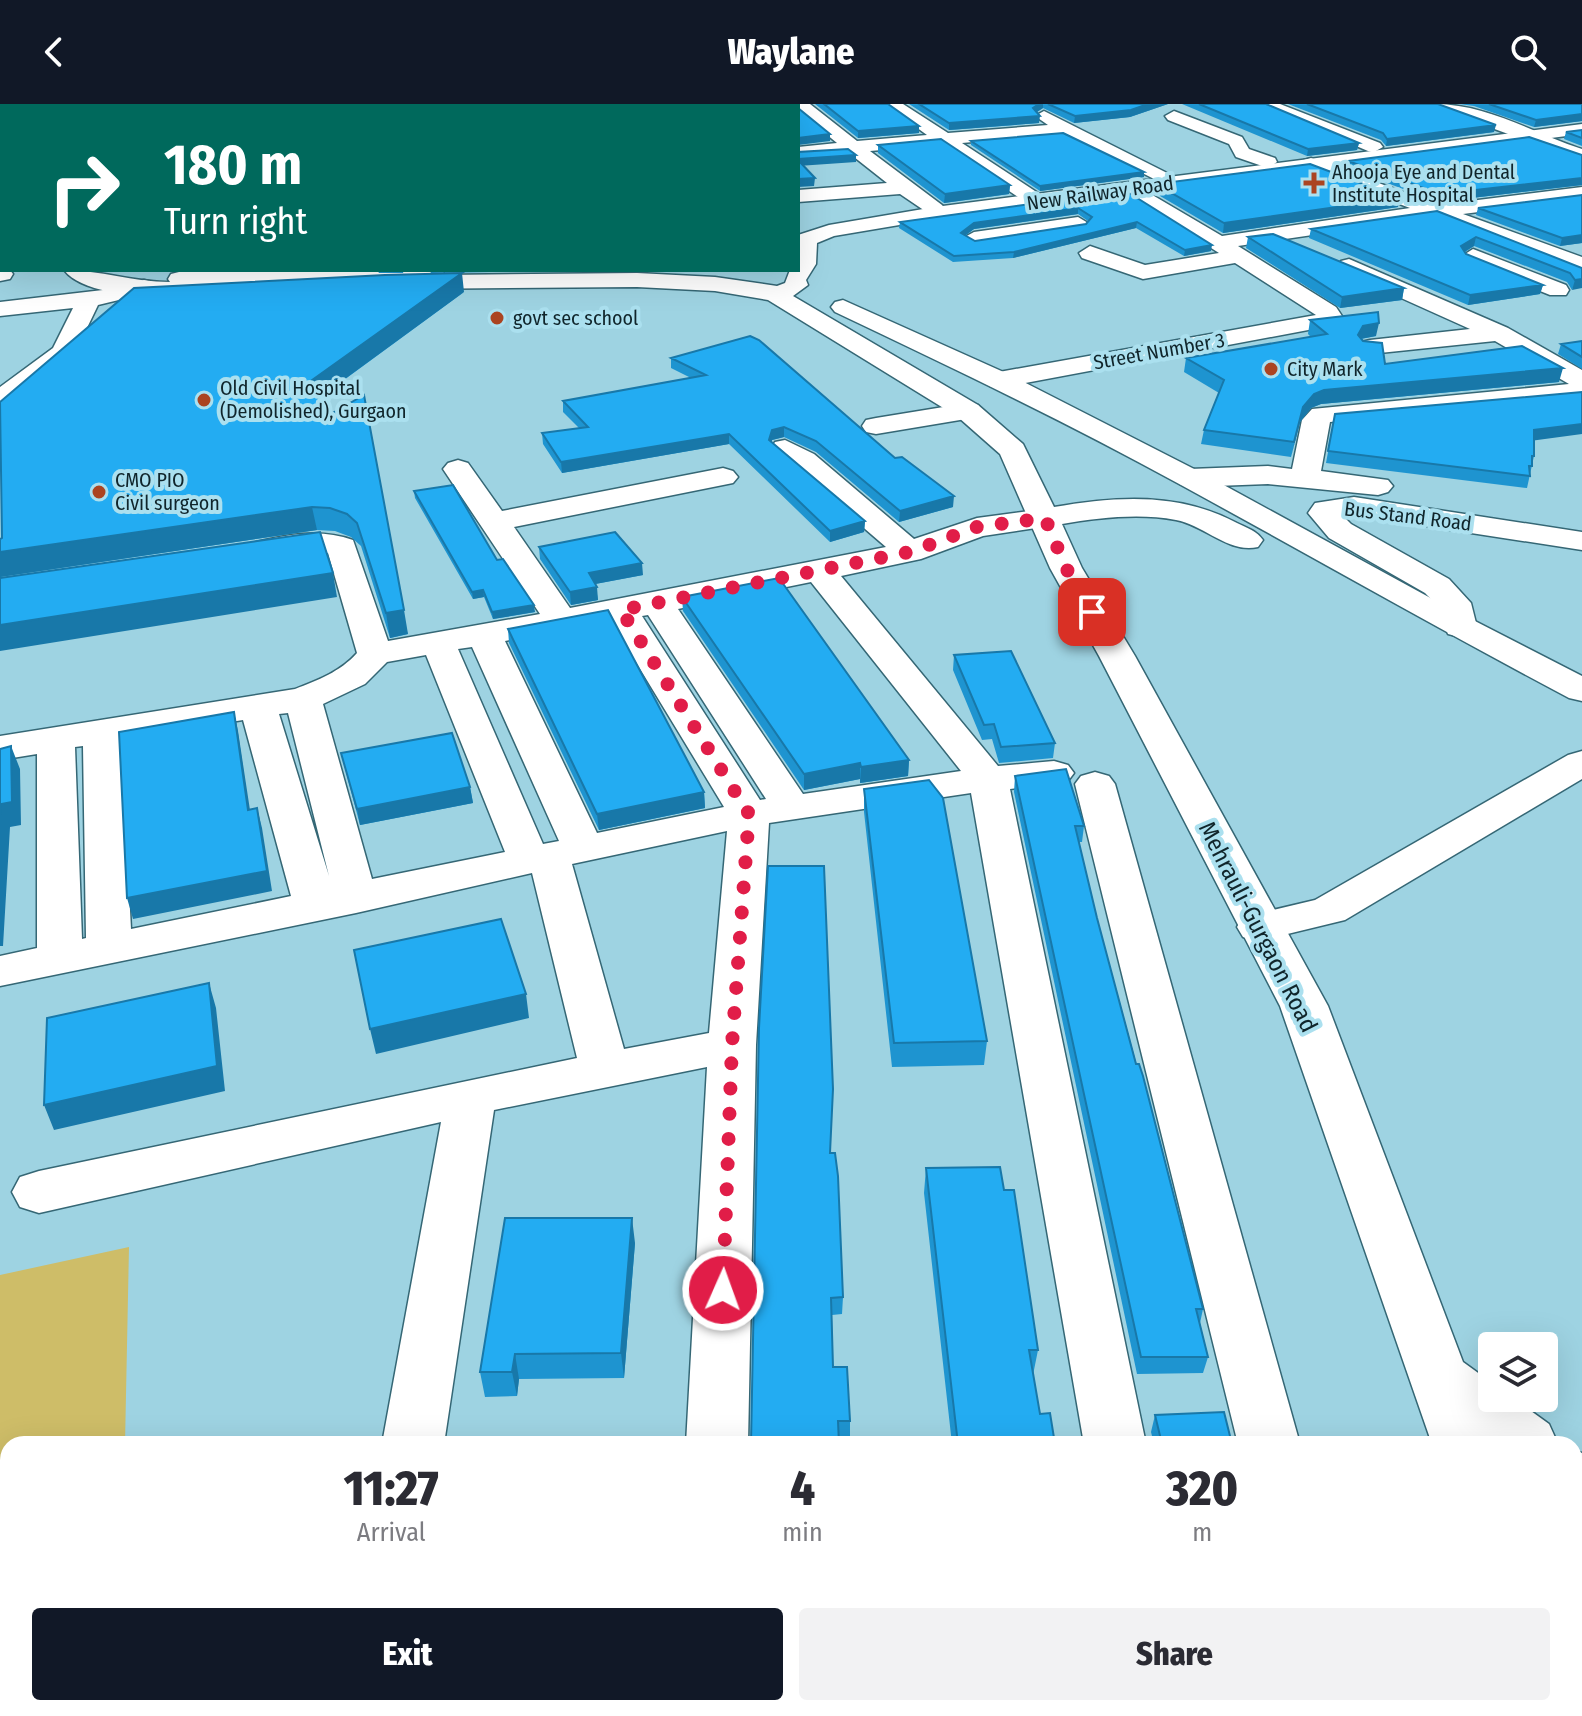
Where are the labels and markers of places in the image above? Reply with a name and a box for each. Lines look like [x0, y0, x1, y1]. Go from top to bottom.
place label: Ahooja Eye and Dental Institute Hospital [1332, 160, 1515, 207]
marker: Ahooja Eye and Dental Institute Hospital [1303, 172, 1325, 194]
place label: govt sec school [513, 306, 638, 330]
marker: govt sec school [488, 309, 506, 327]
place label: City Mark [1287, 357, 1363, 381]
marker: City Mark [1262, 360, 1280, 378]
place label: Old Civil Hospital (Demolished), Gurgaon [220, 376, 407, 423]
marker: Old Civil Hospital (Demolished), Gurgaon [195, 391, 213, 409]
place label: CMO PIO Civil surgeon [115, 468, 220, 515]
marker: CMO PIO Civil surgeon [90, 483, 108, 501]
pin [1058, 578, 1126, 646]

